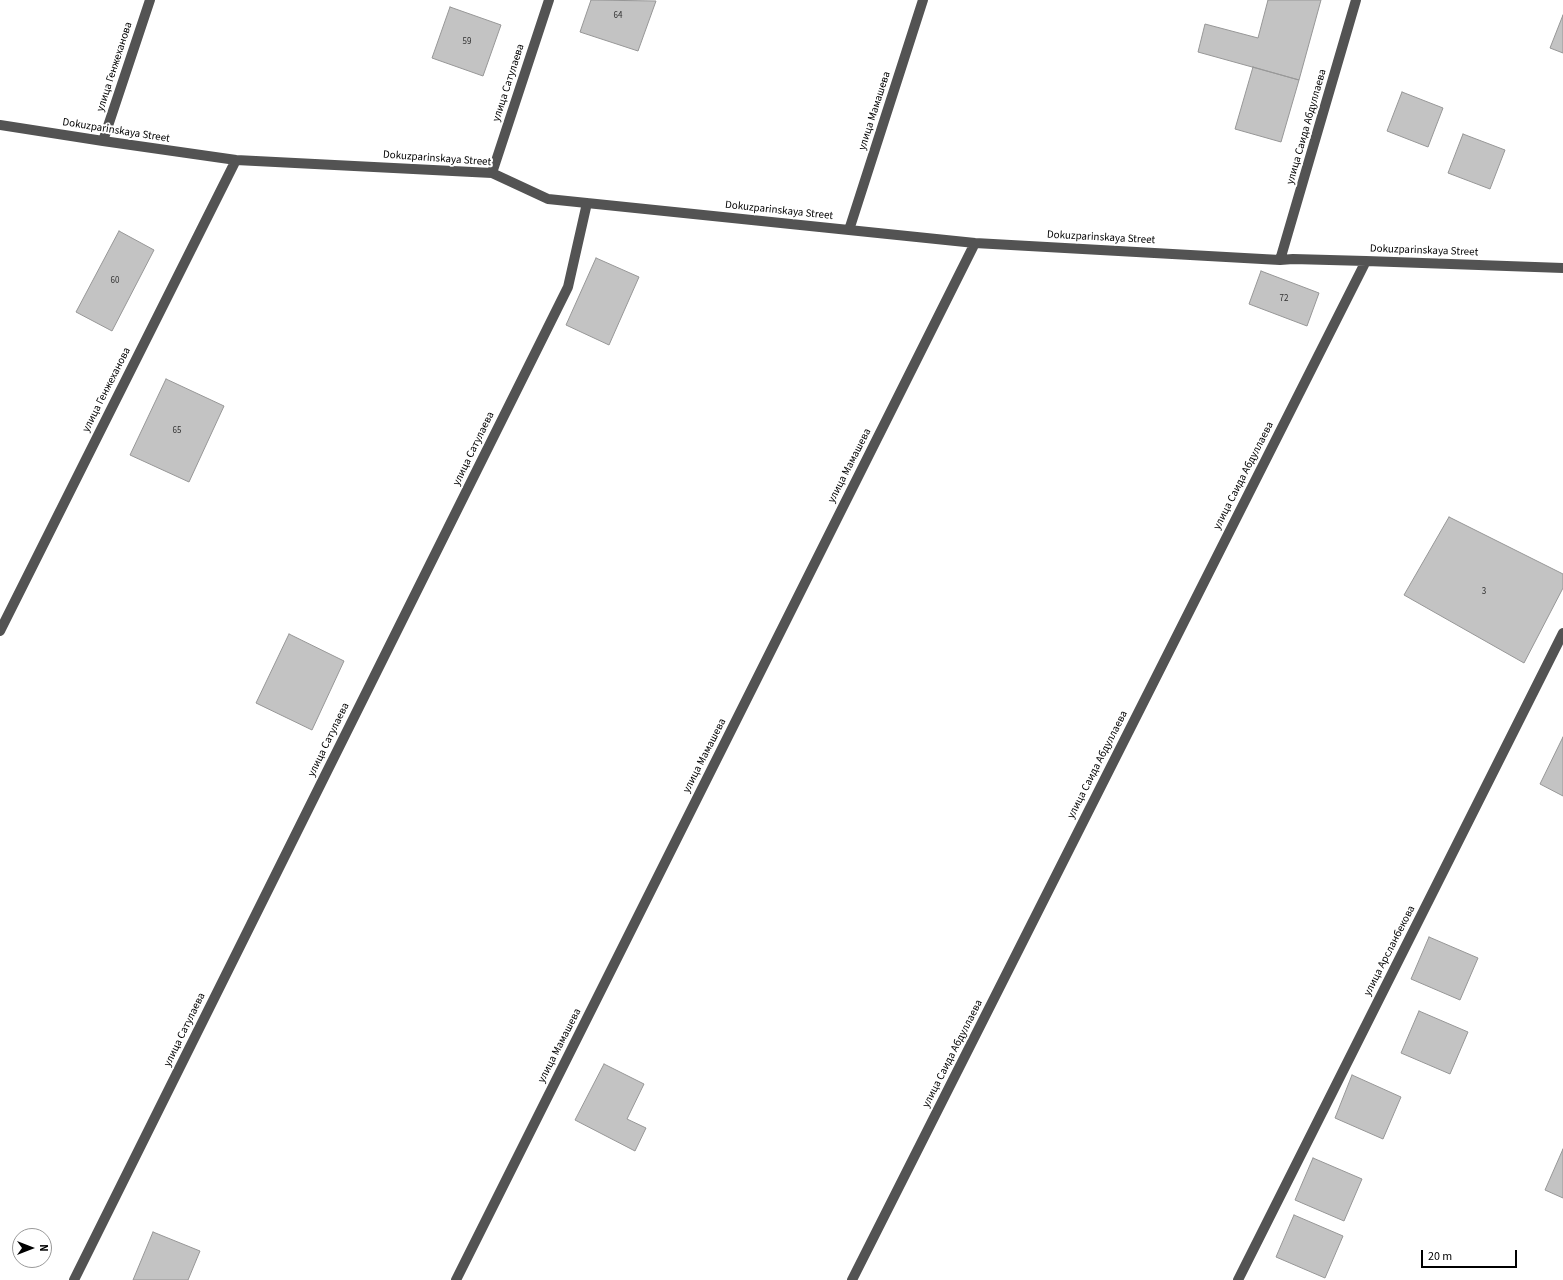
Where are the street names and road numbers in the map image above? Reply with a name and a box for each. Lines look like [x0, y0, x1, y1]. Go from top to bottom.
street label: улица Генжеханова [94, 21, 136, 113]
street label: улица Сатулаева [490, 43, 528, 123]
street label: улица Саида Абдуллаева [1284, 68, 1330, 186]
street label: улица Мамашева [856, 70, 894, 152]
street label: Dokuzparinskaya Street [61, 116, 171, 146]
street label: Dokuzparinskaya Street [382, 149, 492, 169]
street label: Dokuzparinskaya Street [724, 199, 834, 223]
street label: Dokuzparinskaya Street [1047, 229, 1155, 247]
street label: Dokuzparinskaya Street [1370, 243, 1478, 259]
street label: улица Генжеханова [80, 345, 134, 435]
street label: улица Сатулаева [450, 410, 498, 488]
street label: улица Саида Абдуллаева [1211, 420, 1277, 532]
street label: улица Мамашева [826, 427, 874, 505]
street label: улица Сатулаева [305, 701, 353, 779]
street label: улица Саида Абдуллаева [1065, 709, 1131, 821]
street label: улица Мамашева [681, 717, 729, 795]
street label: улица Арсланбекова [1362, 904, 1418, 998]
street label: улица Сатулаева [161, 991, 209, 1069]
street label: улица Саида Абдуллаева [920, 998, 986, 1110]
street label: улица Мамашева [536, 1007, 584, 1085]

